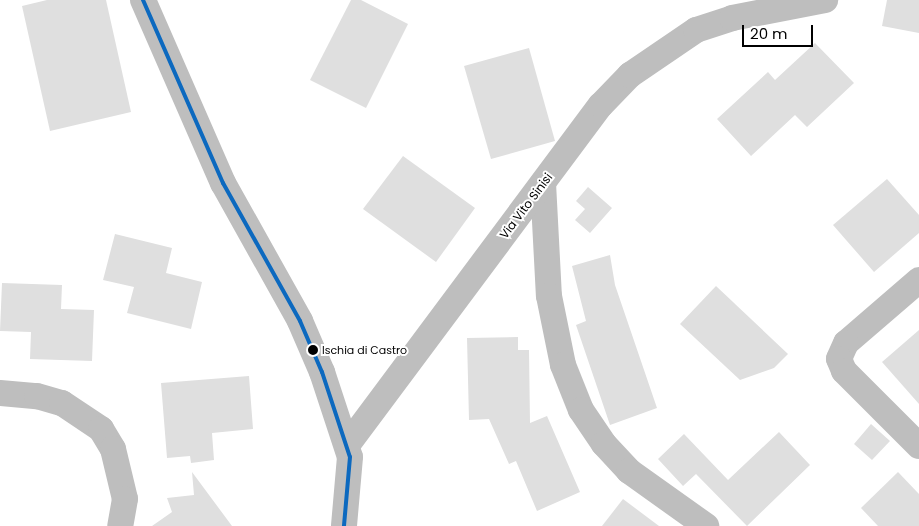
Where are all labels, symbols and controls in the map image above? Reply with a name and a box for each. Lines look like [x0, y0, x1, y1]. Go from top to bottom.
scale bar [744, 15, 815, 47]
text: 20 m [750, 23, 788, 44]
street label: Via Vito Sinisi [497, 170, 555, 242]
place label: Ischia di Castro [322, 343, 407, 357]
marker: Ischia di Castro [308, 345, 318, 355]

